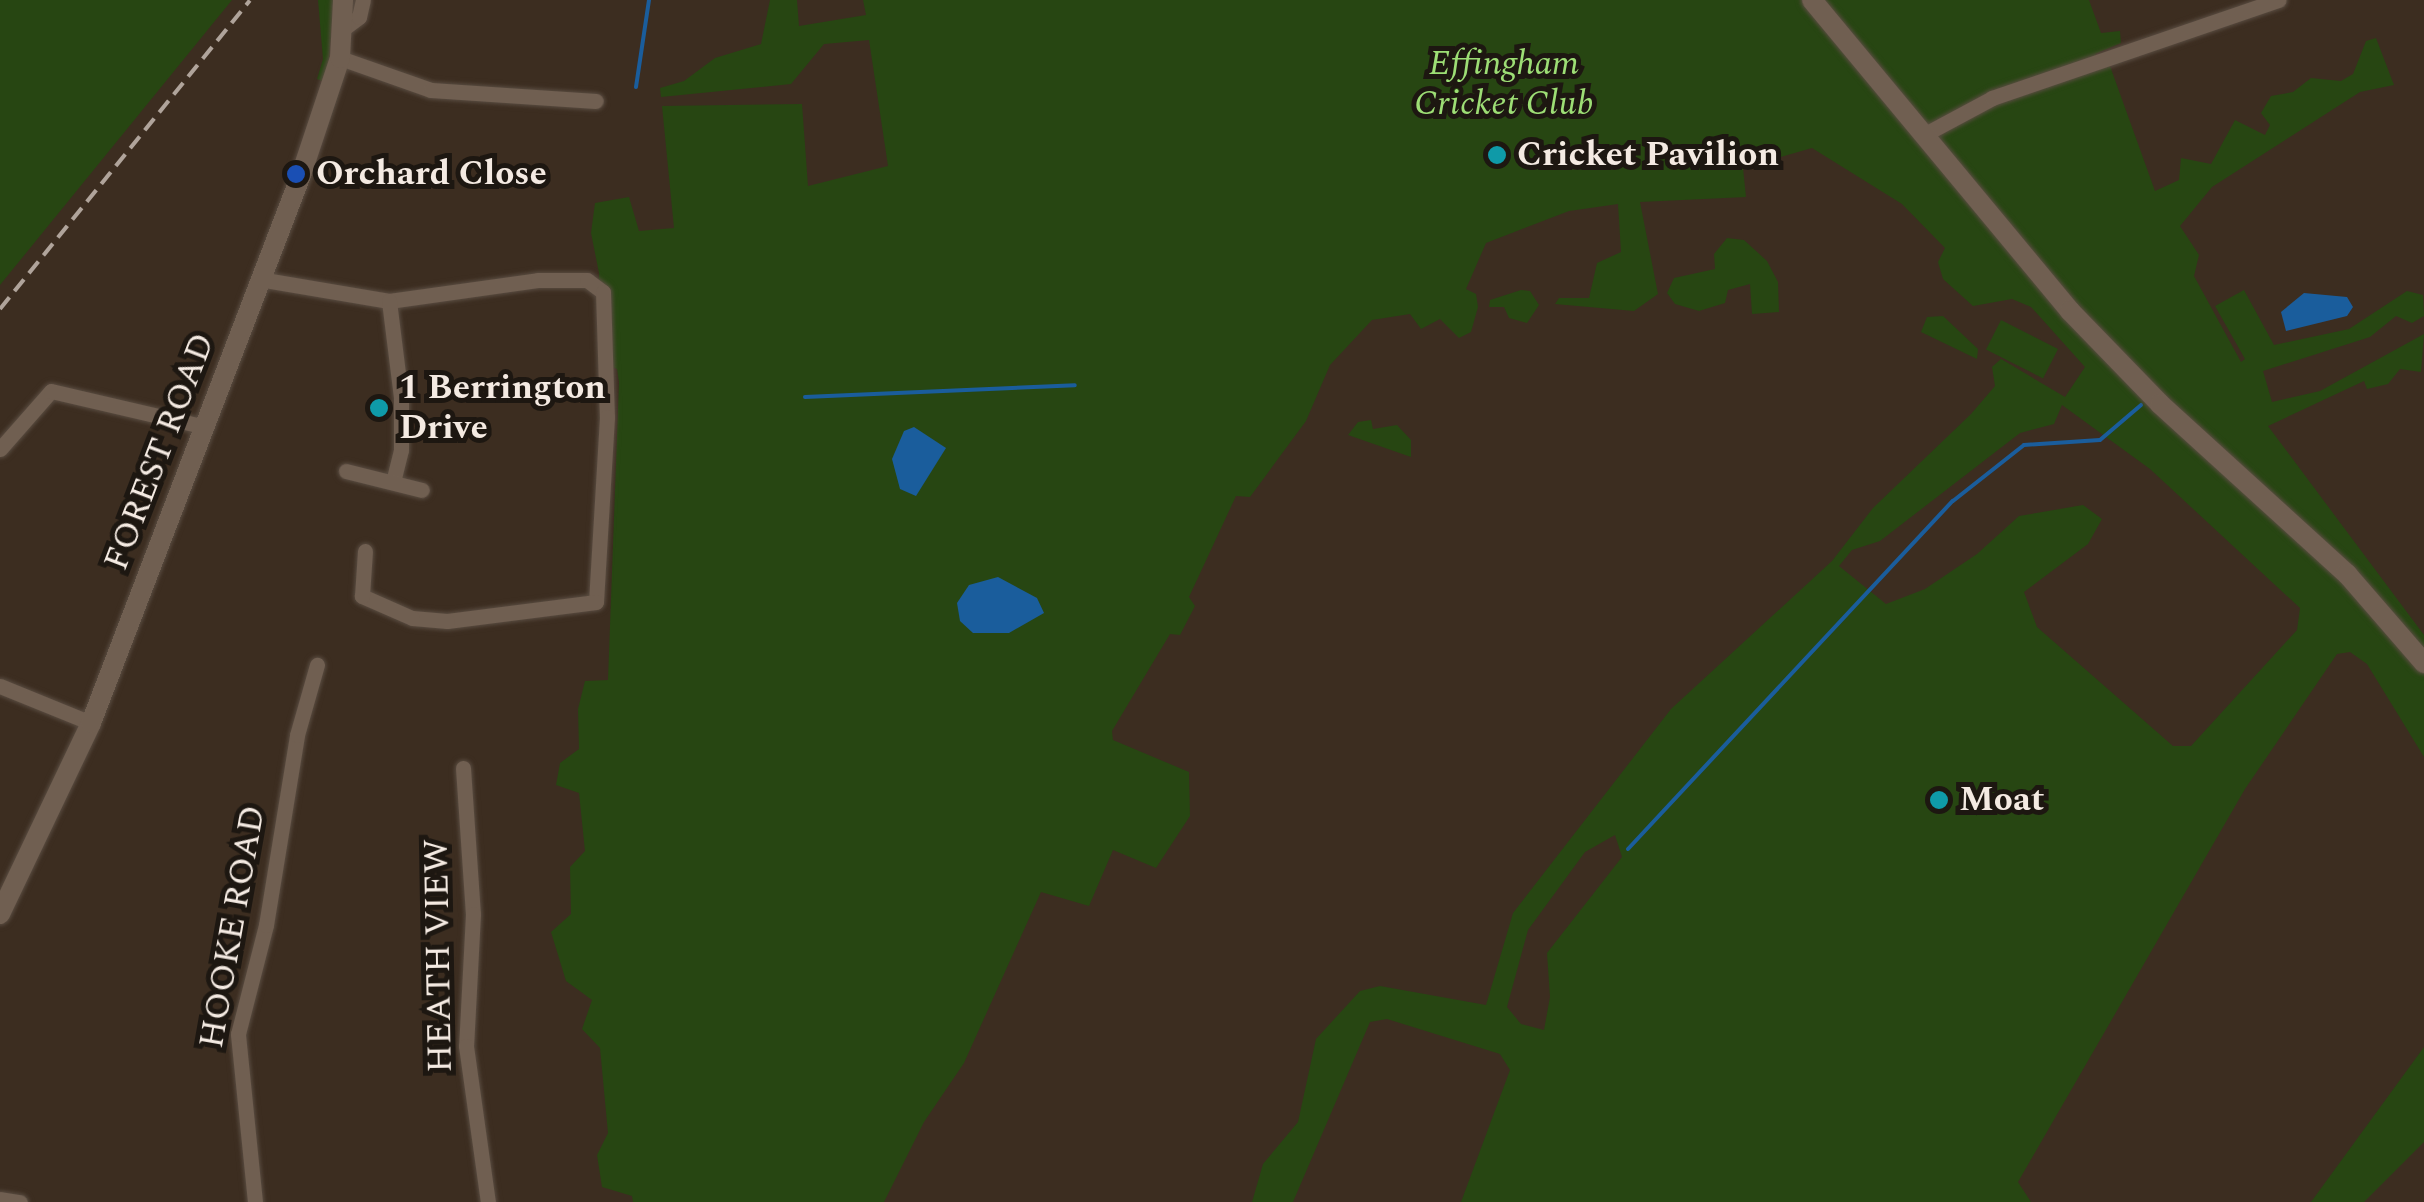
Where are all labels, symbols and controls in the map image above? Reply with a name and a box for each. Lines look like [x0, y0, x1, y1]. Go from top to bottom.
park label: Effingham Cricket Club [1414, 43, 1594, 125]
place label: Cricket Pavilion [1517, 134, 1779, 176]
marker: Cricket Pavilion [1486, 144, 1508, 166]
place label: Orchard Close [316, 153, 547, 195]
marker: Orchard Close [285, 163, 307, 185]
street label: FOREST ROAD [96, 328, 224, 576]
place label: 1 Berrington Drive [399, 367, 606, 449]
marker: 1 Berrington Drive [368, 397, 390, 419]
place label: Moat [1959, 779, 2045, 821]
marker: Moat [1928, 789, 1950, 811]
street label: HOOKE ROAD [191, 802, 275, 1052]
street label: HEATH VIEW [416, 839, 462, 1073]

